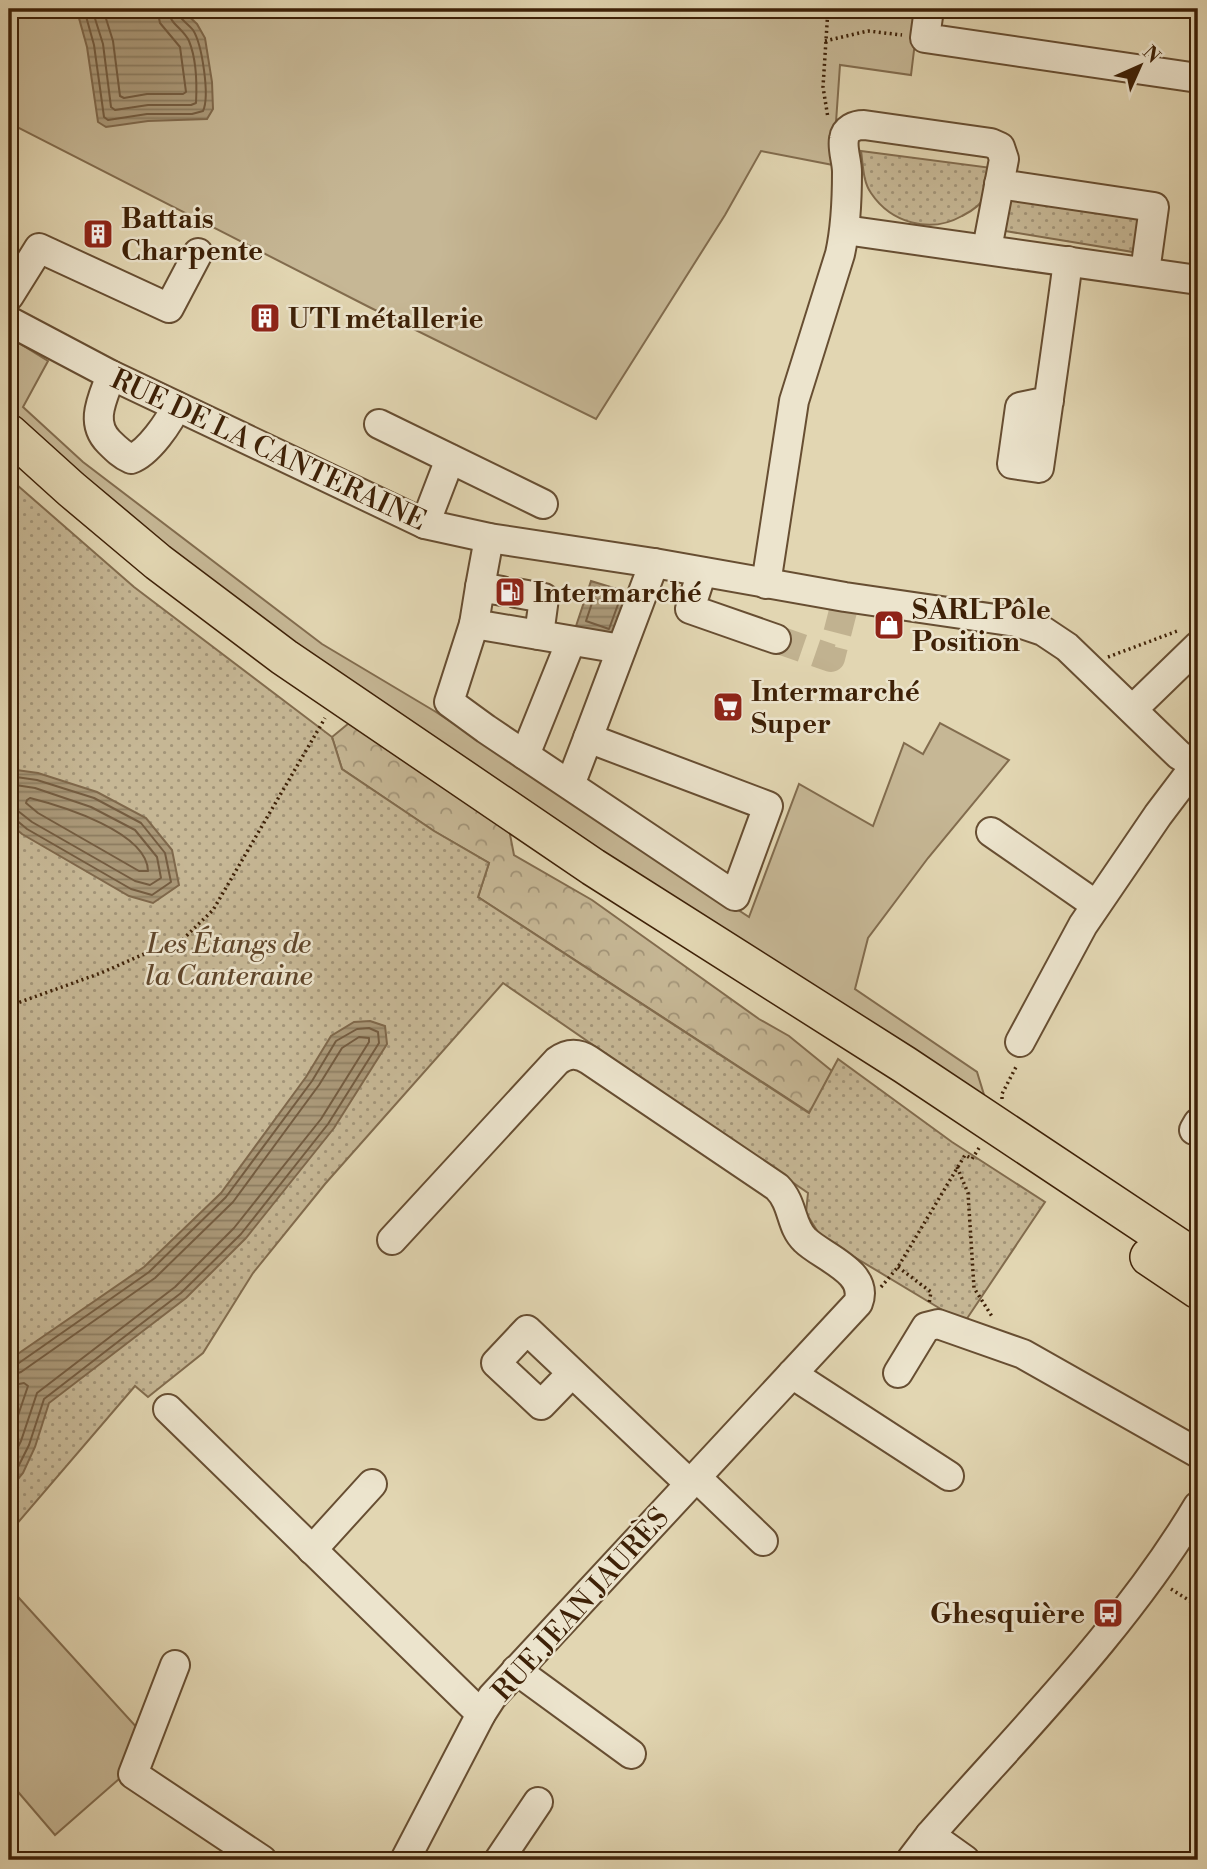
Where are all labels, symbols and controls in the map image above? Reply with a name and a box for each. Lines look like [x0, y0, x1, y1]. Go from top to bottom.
north arrow [1106, 32, 1176, 102]
text: N [1138, 41, 1165, 68]
place label: Battais Charpente [121, 202, 263, 269]
building icon: Battais Charpente [81, 217, 115, 251]
building icon: UTI métallerie [248, 301, 282, 335]
place label: UTI métallerie [288, 302, 484, 337]
street label: RUE DE LA CANTERAINE [105, 362, 432, 539]
fuel station icon: Intermarché [493, 575, 527, 609]
place label: Intermarché [533, 576, 702, 611]
place label: SARL Pôle Position [912, 593, 1051, 660]
shop icon: SARL Pôle Position [872, 608, 906, 642]
place label: Intermarché Super [751, 675, 920, 742]
supermarket icon: Intermarché Super [711, 690, 745, 724]
park label: Les Étangs de la Canteraine [145, 925, 313, 994]
street label: RUE JEAN JAURÈS [484, 1500, 677, 1709]
bus stop icon: Ghesquière [1091, 1596, 1125, 1630]
place label: Ghesquière [930, 1597, 1085, 1632]

